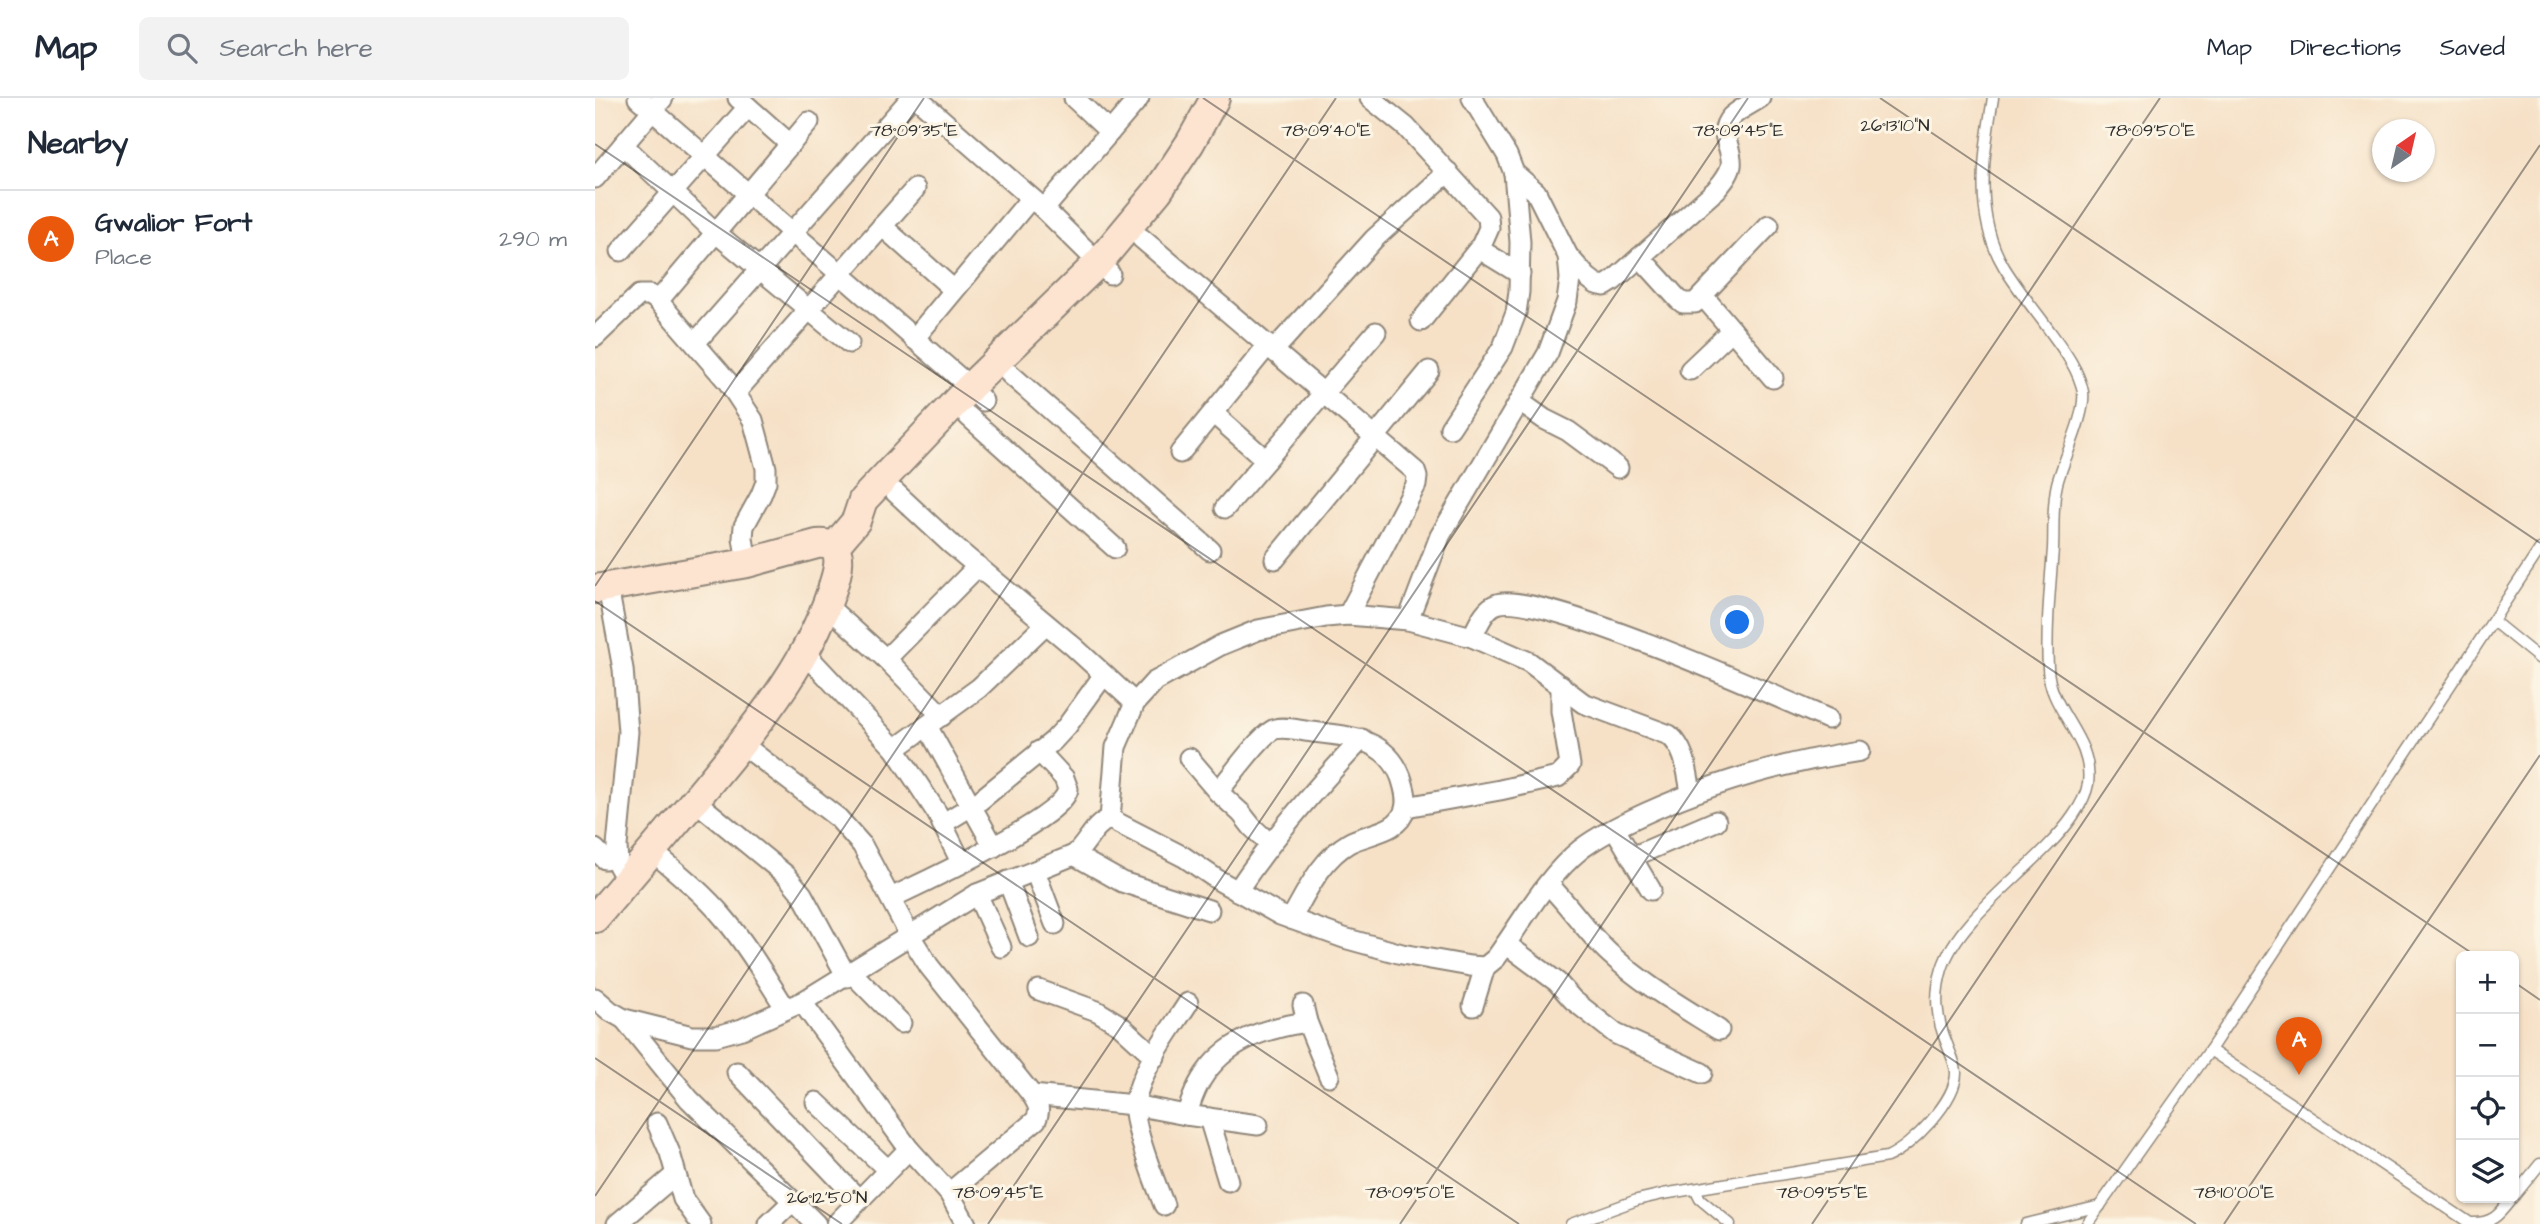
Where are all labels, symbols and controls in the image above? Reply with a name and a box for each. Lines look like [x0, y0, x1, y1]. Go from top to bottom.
search box [139, 17, 629, 80]
text: Map [35, 25, 97, 71]
icon: search [163, 29, 201, 67]
text: Search here [219, 30, 373, 66]
text: Map [2207, 31, 2252, 65]
text: Directions [2290, 31, 2402, 65]
text: Saved [2440, 31, 2505, 65]
text: 26°13'10"N [1860, 113, 1930, 138]
text: 78°09'35"E [870, 118, 958, 143]
text: 78°09'40"E [1281, 118, 1371, 143]
text: 78°09'45"E [1692, 118, 1784, 143]
text: 78°09'50"E [2105, 118, 2195, 143]
north arrow [2372, 119, 2435, 182]
text: Nearby [28, 123, 128, 165]
text: Gwalior Fort [95, 205, 252, 241]
text: A [44, 223, 58, 255]
text: 290 m [499, 223, 567, 255]
text: Place [95, 241, 152, 273]
your location [1720, 605, 1754, 639]
map controls [2456, 951, 2519, 1203]
button: + [2456, 951, 2519, 1014]
button: − [2456, 1014, 2519, 1077]
pin: A [2276, 1017, 2322, 1075]
button: locate [2456, 1077, 2519, 1140]
button: layers [2456, 1140, 2519, 1203]
text: 78°09'45"E [952, 1180, 1044, 1205]
text: 78°09'50"E [1365, 1180, 1455, 1205]
text: 78°09'55"E [1776, 1180, 1868, 1205]
text: 78°10'00"E [2194, 1180, 2275, 1205]
text: 26°12'50"N [787, 1185, 867, 1210]

